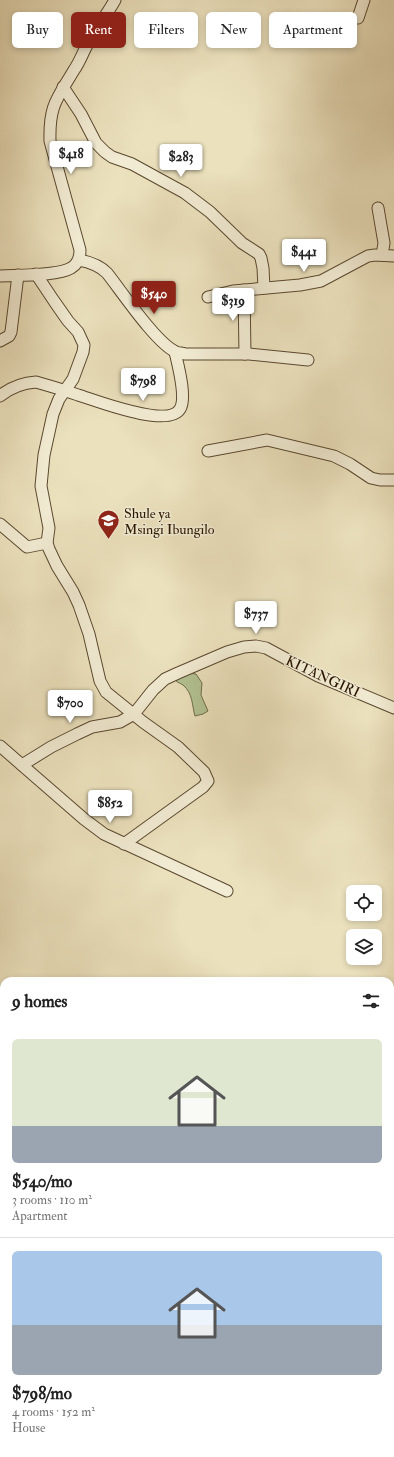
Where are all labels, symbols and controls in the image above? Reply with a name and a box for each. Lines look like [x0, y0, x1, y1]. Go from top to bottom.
chip: Buy [12, 12, 63, 48]
chip: Rent [71, 12, 126, 48]
chip: Filters [134, 12, 198, 48]
chip: New [206, 12, 261, 48]
chip: Apartment [269, 12, 357, 48]
pin: $418 [47, 141, 95, 175]
pin: $283 [157, 144, 205, 178]
text: $418 [58, 146, 84, 162]
text: $283 [168, 149, 194, 165]
pin: $441 [280, 239, 328, 273]
text: $441 [291, 244, 317, 260]
pin: $540 [130, 281, 178, 315]
text: $540 [141, 286, 167, 302]
pin: $319 [209, 288, 257, 322]
text: $319 [221, 293, 245, 309]
pin: $798 [119, 368, 167, 402]
text: $798 [130, 373, 156, 389]
place label: Shule ya Msingi Ibungilo [124, 505, 215, 538]
school or university icon: Shule ya Msingi Ibungilo [96, 508, 122, 541]
pin: $737 [232, 601, 280, 635]
text: $737 [244, 606, 268, 622]
street label: KITANGIRI [283, 652, 363, 701]
pin: $700 [46, 690, 94, 724]
text: $700 [57, 695, 83, 711]
pin: $852 [86, 790, 134, 824]
text: $852 [97, 795, 123, 811]
map controls [346, 885, 382, 965]
button: locate [346, 885, 382, 921]
button: layers [346, 929, 382, 965]
icon: filters [360, 990, 382, 1012]
text: 9 homes [12, 991, 67, 1012]
icon: home [161, 1065, 233, 1137]
text: $540/mo [12, 1171, 72, 1192]
text: 3 rooms · 110 m² [12, 1192, 92, 1208]
text: Apartment [12, 1208, 68, 1224]
icon: home [161, 1277, 233, 1349]
text: $798/mo [12, 1383, 72, 1404]
text: 4 rooms · 152 m² [12, 1404, 95, 1420]
text: House [12, 1420, 45, 1436]

